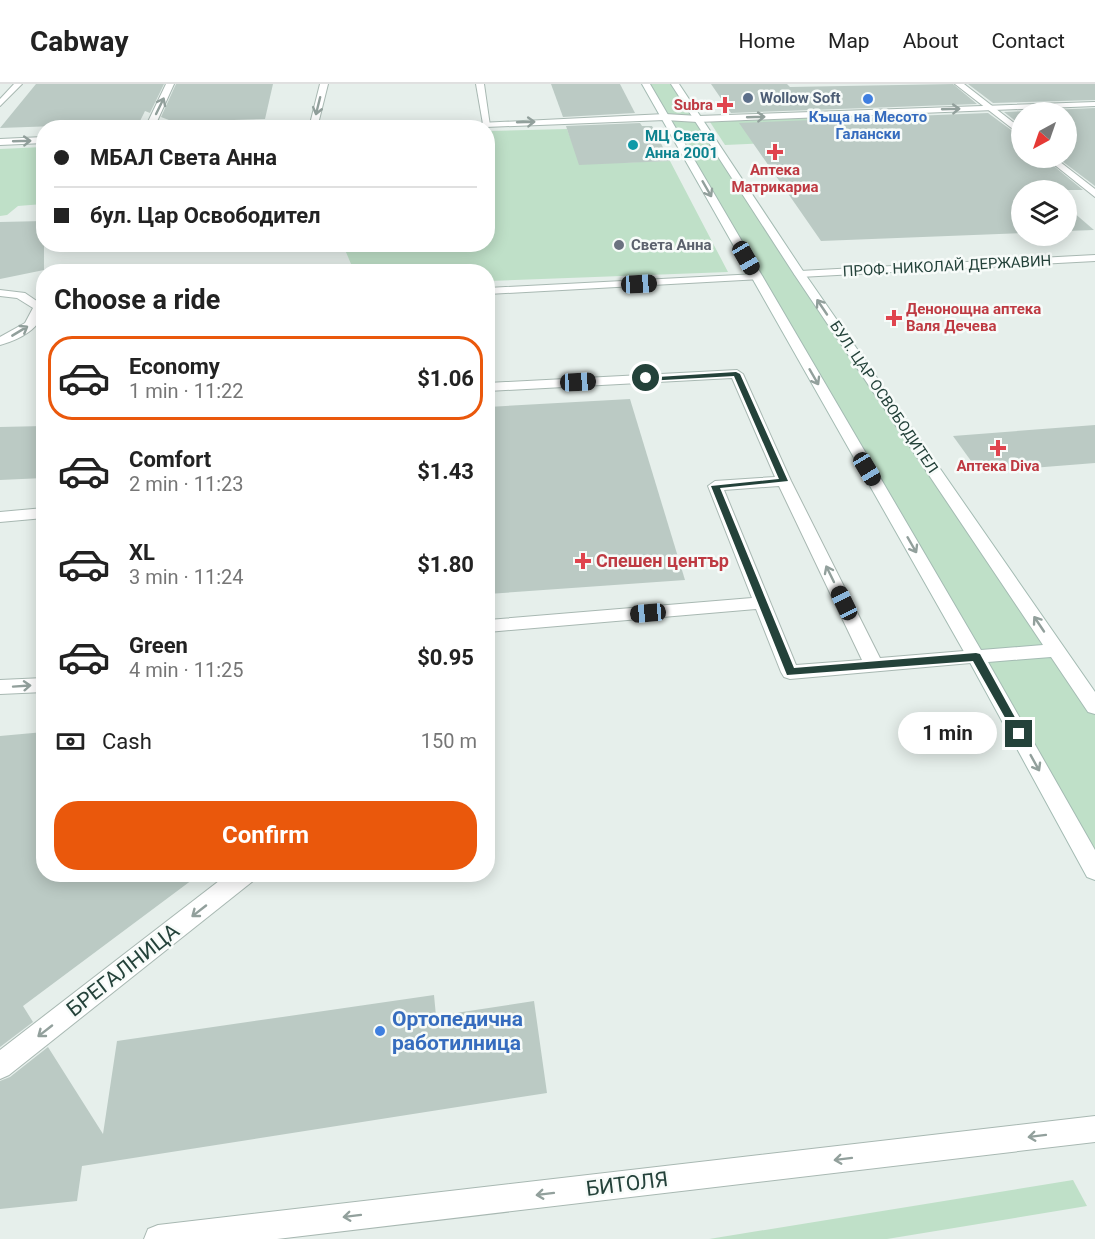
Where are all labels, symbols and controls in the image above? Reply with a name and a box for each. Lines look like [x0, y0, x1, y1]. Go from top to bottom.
text: Cabway [30, 25, 129, 58]
text: Home [739, 29, 795, 53]
text: Map [828, 29, 870, 53]
text: About [903, 29, 959, 53]
text: Contact [992, 29, 1065, 53]
place label: Wollow Soft [760, 89, 841, 107]
marker: Wollow Soft [741, 91, 755, 105]
marker: Къща на Месото Галански [861, 92, 875, 106]
one-way arrow [312, 96, 324, 115]
place label: Subra [674, 96, 713, 114]
one-way arrow [154, 97, 166, 115]
marker: Subra [718, 98, 732, 112]
north arrow [1011, 102, 1077, 168]
map controls [1011, 102, 1077, 246]
one-way arrow [941, 104, 961, 115]
place label: Къща на Месото Галански [809, 108, 927, 143]
one-way arrow [746, 111, 766, 123]
one-way arrow [515, 117, 535, 128]
place label: МЦ Света Анна 2001 [645, 127, 718, 162]
one-way arrow [11, 136, 31, 147]
marker: МЦ Света Анна 2001 [626, 138, 640, 152]
text: МБАЛ Света Анна [90, 145, 277, 170]
marker: Аптека Матрикариа [768, 145, 782, 159]
place label: Аптека Матрикариа [731, 161, 819, 196]
one-way arrow [701, 180, 713, 197]
button: layers [1011, 180, 1077, 246]
text: бул. Цар Освободител [90, 203, 321, 228]
place label: Света Анна [631, 236, 711, 254]
marker: Света Анна [612, 238, 626, 252]
car [729, 238, 763, 278]
street label: ПРОФ. НИКОЛАЙ ДЕРЖАВИН [842, 252, 1052, 280]
car [621, 274, 657, 294]
text: Choose a ride [54, 284, 220, 316]
one-way arrow [816, 299, 828, 316]
place label: Денонощна аптека Валя Дечева [906, 300, 1041, 335]
marker: Денонощна аптека Валя Дечева [887, 311, 901, 325]
street label: БУЛ. ЦАР ОСВОБОДИТЕЛ [826, 317, 942, 477]
one-way arrow [11, 325, 28, 337]
icon: car [57, 351, 111, 405]
text: Economy [129, 354, 220, 379]
route start [632, 364, 659, 391]
text: $1.06 [417, 366, 474, 391]
one-way arrow [808, 368, 820, 385]
car [560, 372, 596, 392]
text: 1 min · 11:22 [129, 379, 244, 403]
marker: Аптека Diva [991, 441, 1005, 455]
icon: car [57, 444, 111, 498]
text: Comfort [129, 447, 211, 472]
car [850, 449, 884, 489]
place label: Аптека Diva [956, 457, 1040, 475]
text: $1.43 [417, 459, 474, 484]
text: 2 min · 11:23 [129, 472, 244, 496]
one-way arrow [906, 536, 918, 553]
icon: car [57, 537, 111, 591]
text: XL [129, 540, 155, 565]
place label: Спешен център [596, 550, 729, 571]
text: $1.80 [417, 552, 474, 577]
marker: Спешен център [574, 552, 592, 570]
text: 3 min · 11:24 [129, 565, 244, 589]
one-way arrow [824, 566, 836, 584]
car [828, 583, 860, 623]
car [629, 602, 667, 624]
one-way arrow [1033, 616, 1045, 632]
icon: car [57, 630, 111, 684]
text: Green [129, 633, 188, 658]
text: $0.95 [417, 645, 474, 670]
text: 4 min · 11:25 [129, 658, 244, 682]
one-way arrow [11, 680, 31, 691]
callout: 1 min [899, 713, 998, 755]
route end [1005, 720, 1032, 747]
text: 1 min [922, 721, 973, 745]
icon: cash [54, 725, 87, 758]
text: Cash [102, 729, 152, 754]
text: 150 m [421, 729, 477, 753]
one-way arrow [1029, 754, 1041, 771]
button: Confirm [54, 801, 477, 870]
one-way arrow [191, 904, 207, 917]
street label: БРЕГАЛНИЦА [62, 918, 184, 1021]
place label: Ортопедична работилница [392, 1007, 523, 1055]
one-way arrow [38, 1024, 54, 1037]
marker: Ортопедична работилница [373, 1024, 387, 1038]
one-way arrow [1027, 1131, 1047, 1142]
one-way arrow [834, 1153, 854, 1164]
street label: БИТОЛЯ [585, 1167, 669, 1201]
one-way arrow [536, 1188, 556, 1199]
one-way arrow [342, 1211, 362, 1222]

